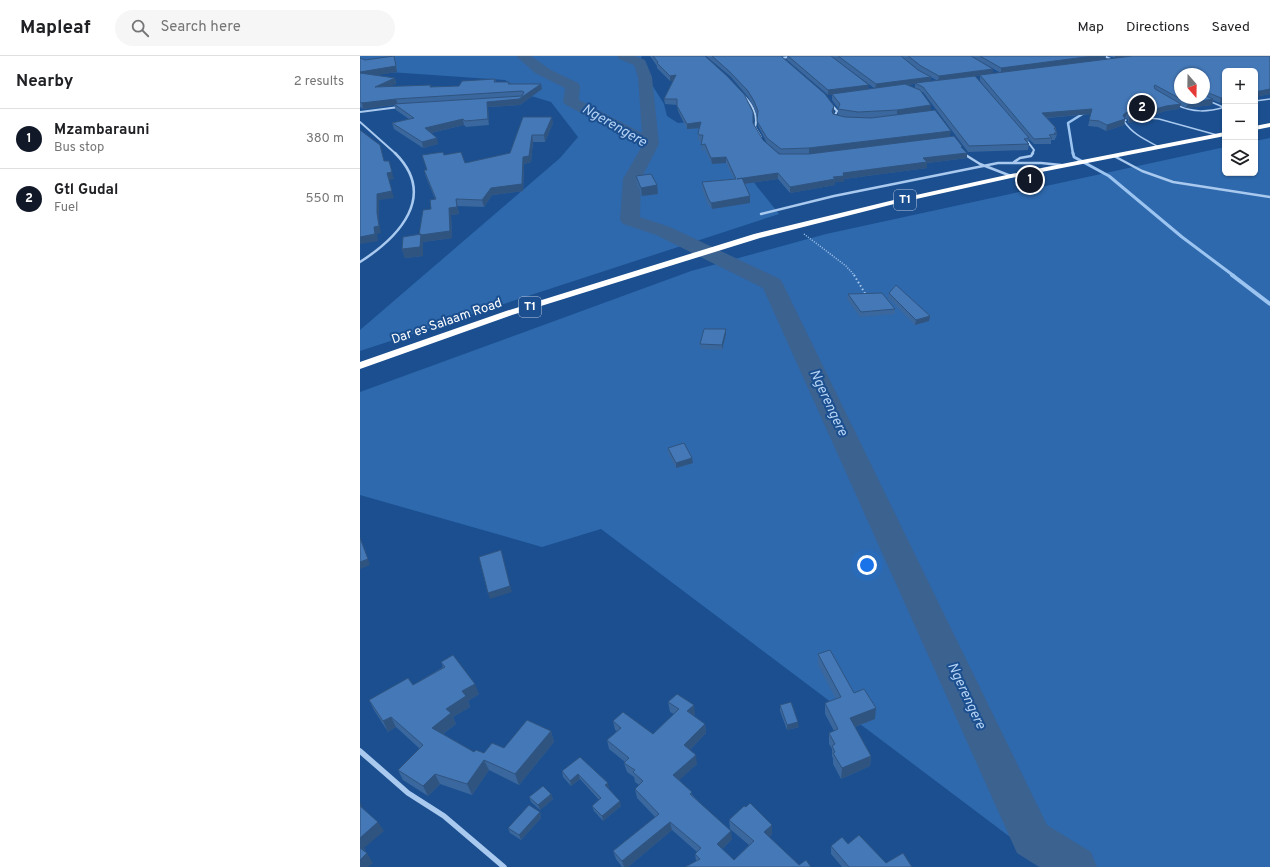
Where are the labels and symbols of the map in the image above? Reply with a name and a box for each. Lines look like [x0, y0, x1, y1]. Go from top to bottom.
north arrow [1174, 68, 1210, 104]
pin: 2 [1129, 93, 1155, 123]
water label: Ngerengere [579, 101, 650, 152]
pin: 1 [1017, 165, 1043, 195]
road number: T1 [894, 190, 916, 210]
street label: Dar es Salaam Road [390, 296, 504, 348]
road number: T1 [519, 297, 541, 317]
water label: Ngerengere [805, 367, 851, 440]
your location [857, 555, 877, 575]
water label: Ngerengere [943, 660, 989, 733]

